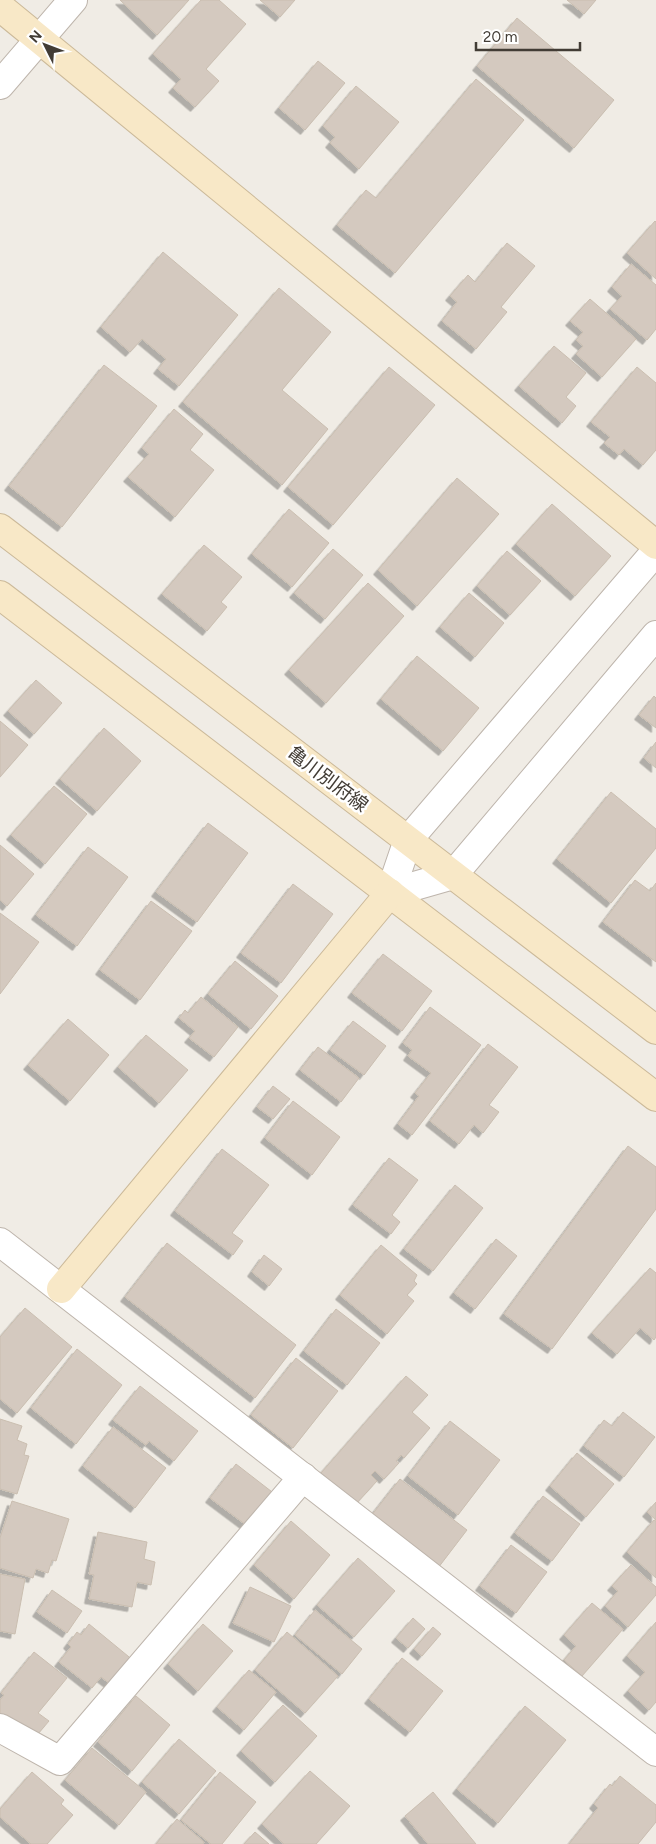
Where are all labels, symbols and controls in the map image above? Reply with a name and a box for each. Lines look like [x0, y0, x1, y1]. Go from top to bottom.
north arrow [20, 20, 70, 70]
scale bar [476, 20, 580, 52]
text: N [26, 27, 46, 46]
text: 20 m [483, 28, 517, 46]
street label: 亀川別府線 [283, 741, 373, 817]

